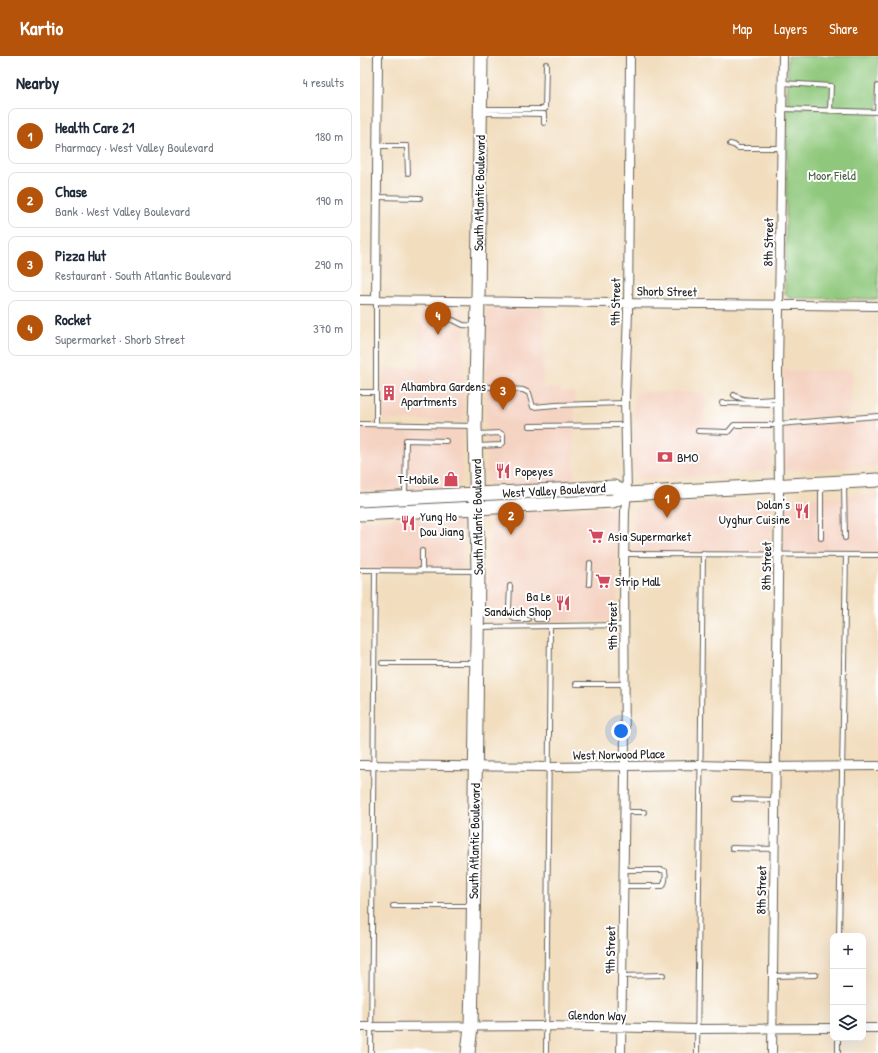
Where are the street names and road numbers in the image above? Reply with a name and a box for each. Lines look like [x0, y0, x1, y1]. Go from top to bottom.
street label: South Atlantic Boulevard [469, 135, 489, 251]
street label: 8th Street [759, 217, 777, 267]
street label: 9th Street [606, 277, 624, 326]
street label: Shorb Street [637, 281, 698, 301]
street label: South Atlantic Boulevard [467, 459, 487, 575]
street label: West Valley Boulevard [502, 478, 606, 502]
street label: 8th Street [757, 541, 775, 591]
street label: 9th Street [603, 601, 621, 650]
street label: West Norwood Place [573, 744, 665, 764]
street label: South Atlantic Boulevard [464, 783, 484, 899]
street label: 8th Street [752, 865, 770, 915]
street label: 9th Street [601, 925, 619, 974]
street label: Glendon Way [568, 1005, 627, 1025]

